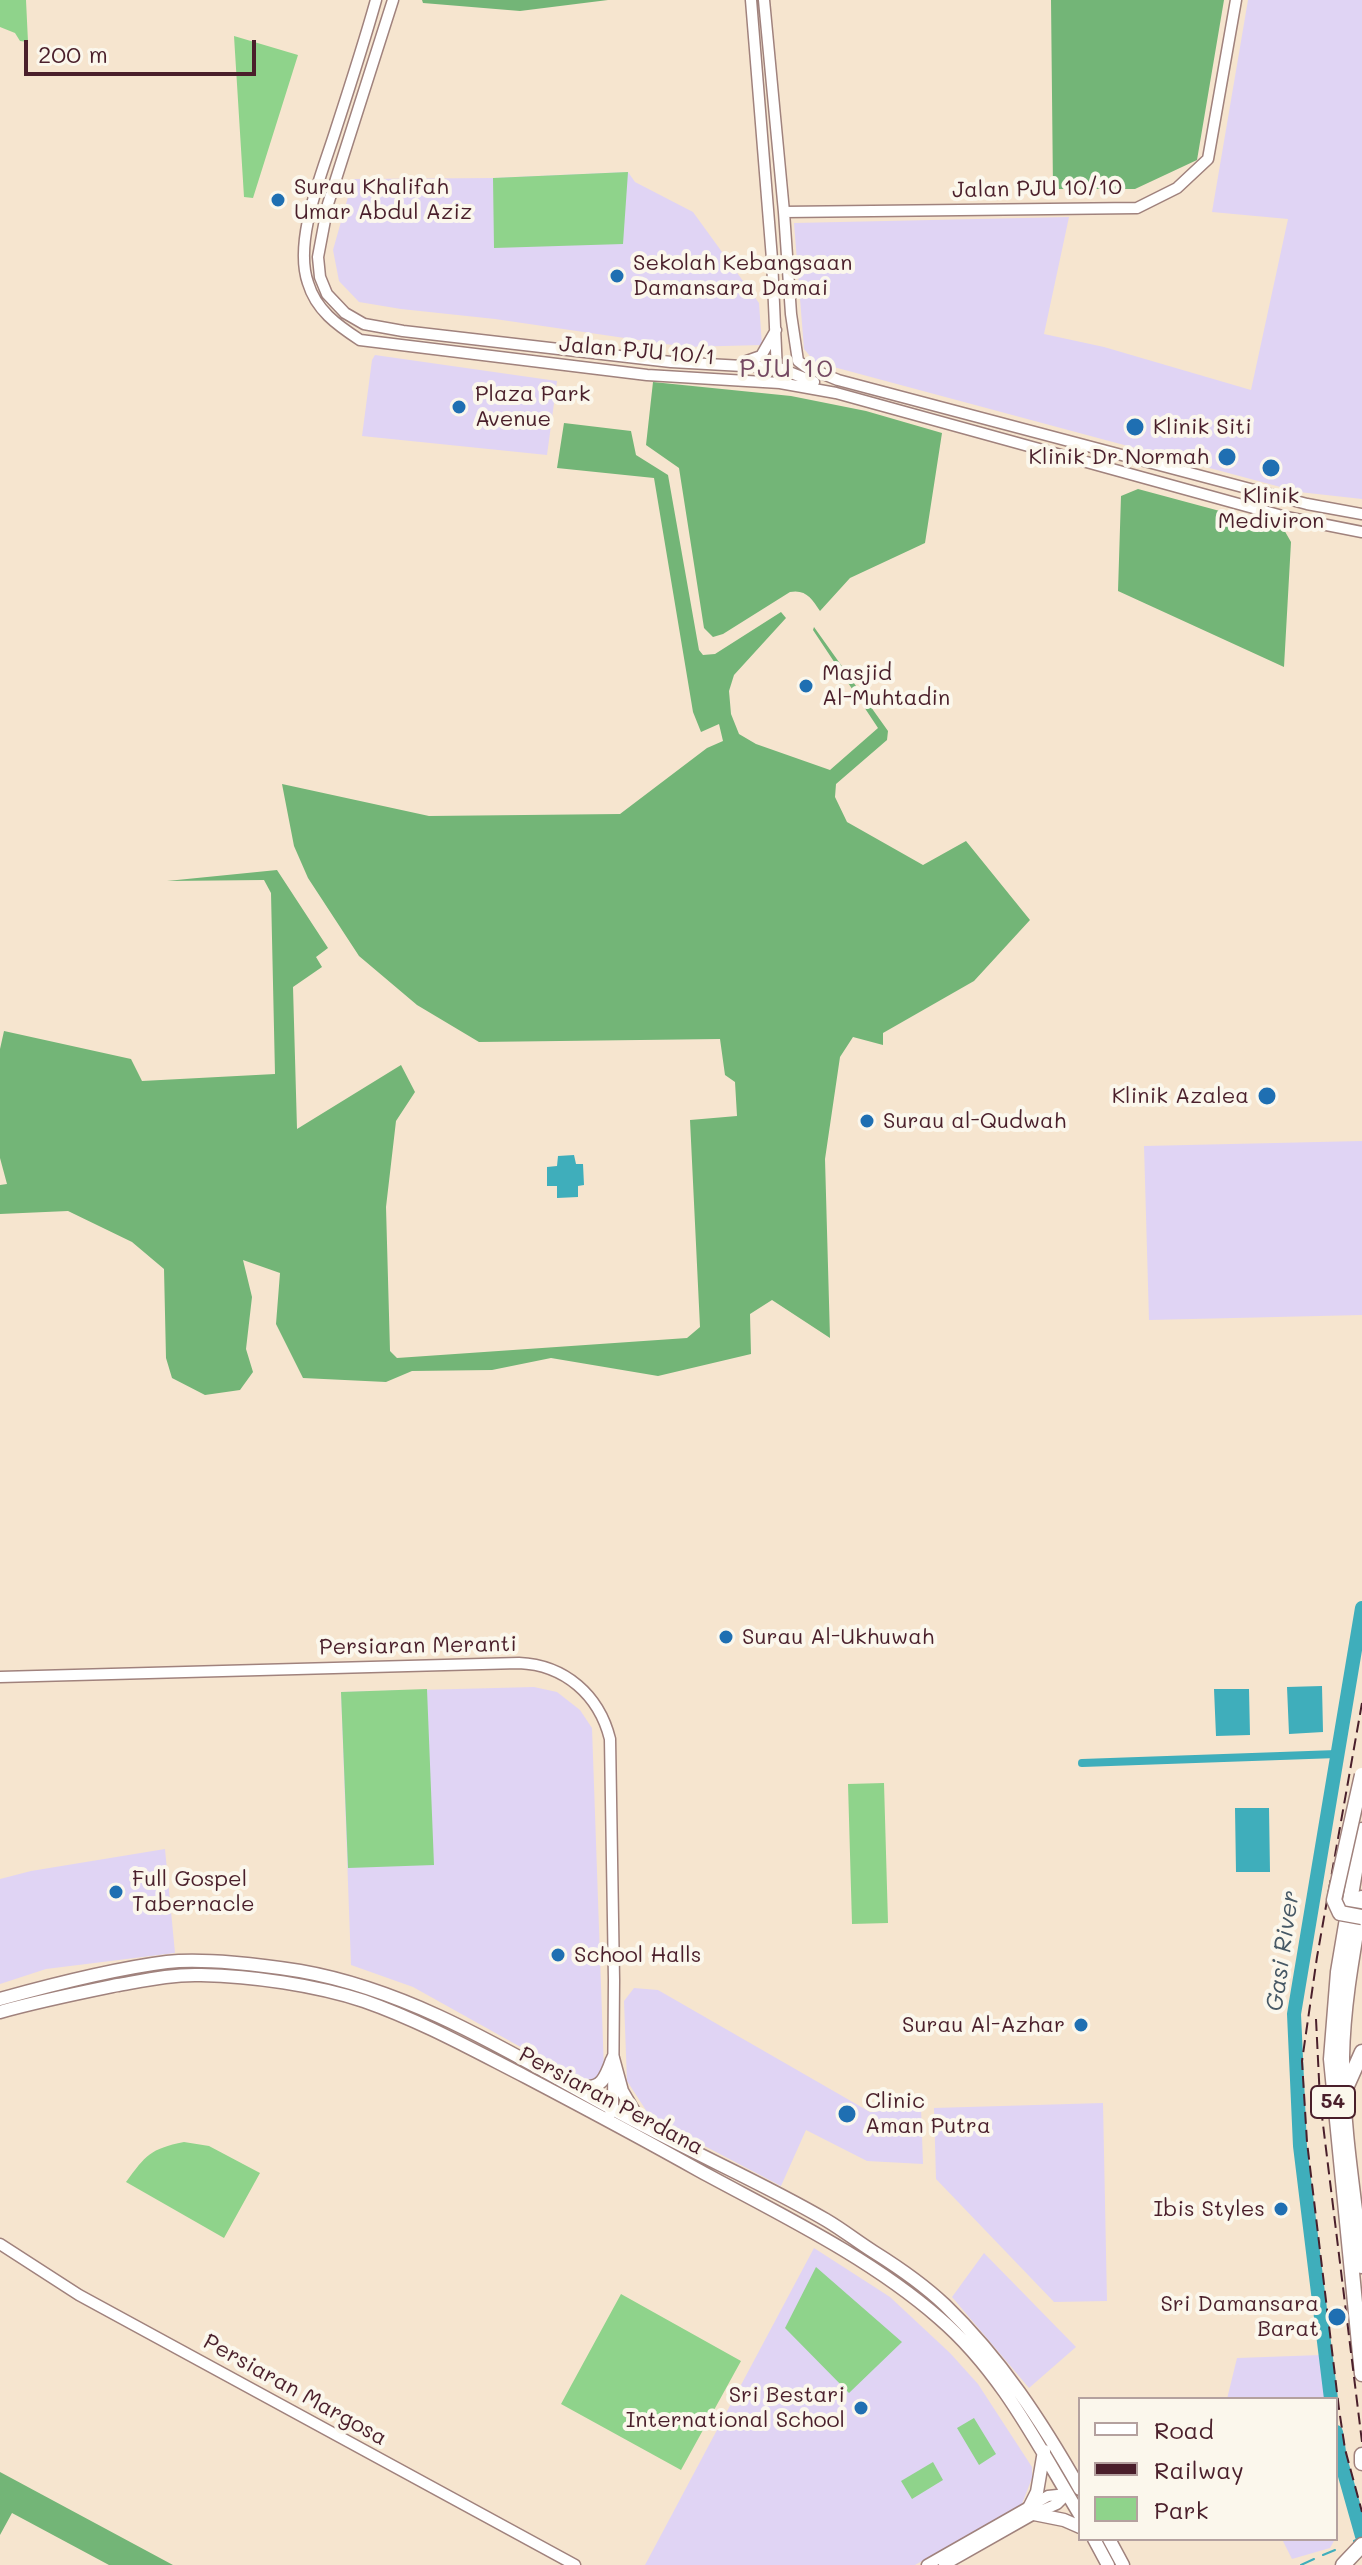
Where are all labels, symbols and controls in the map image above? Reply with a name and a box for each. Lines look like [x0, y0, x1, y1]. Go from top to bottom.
scale bar [28, 24, 260, 74]
text: 200 m [38, 38, 108, 69]
place label: Surau Khalifah Umar Abdul Aziz [294, 174, 472, 226]
street label: Jalan PJU 10/10 [952, 174, 1122, 204]
marker: Surau Khalifah Umar Abdul Aziz [269, 191, 287, 209]
place label: Sekolah Kebangsaan Damansara Damai [633, 250, 852, 302]
marker: Sekolah Kebangsaan Damansara Damai [608, 267, 626, 285]
street label: Jalan PJU 10/1 [558, 331, 716, 371]
district label: PJU 10 [739, 353, 835, 385]
place label: Plaza Park Avenue [475, 381, 591, 432]
marker: Plaza Park Avenue [450, 398, 468, 416]
place label: Klinik Siti [1153, 414, 1252, 440]
marker: Klinik Siti [1124, 416, 1146, 438]
place label: Klinik Dr Normah [1029, 444, 1209, 470]
marker: Klinik Dr Normah [1216, 446, 1238, 468]
marker: Klinik Mediviron [1260, 457, 1282, 479]
place label: Klinik Mediviron [1218, 483, 1324, 534]
place label: Masjid Al-Muhtadin [822, 660, 950, 712]
marker: Masjid Al-Muhtadin [797, 677, 815, 695]
place label: Klinik Azalea [1112, 1083, 1249, 1109]
marker: Klinik Azalea [1256, 1085, 1278, 1107]
place label: Surau al-Qudwah [883, 1108, 1066, 1134]
marker: Surau al-Qudwah [858, 1112, 876, 1130]
place label: Surau Al-Ukhuwah [742, 1624, 934, 1650]
marker: Surau Al-Ukhuwah [717, 1628, 735, 1646]
street label: Persiaran Meranti [319, 1631, 517, 1661]
place label: Full Gospel Tabernacle [132, 1866, 255, 1918]
marker: Full Gospel Tabernacle [107, 1883, 125, 1901]
water label: Gasi River [1260, 1889, 1306, 2013]
place label: School Halls [574, 1942, 702, 1968]
marker: School Halls [549, 1946, 567, 1964]
place label: Surau Al-Azhar [902, 2012, 1065, 2038]
marker: Surau Al-Azhar [1072, 2016, 1090, 2034]
street label: Persiaran Perdana [514, 2041, 708, 2161]
road number: 54 [1311, 2086, 1355, 2118]
place label: Clinic Aman Putra [865, 2088, 991, 2140]
marker: Clinic Aman Putra [836, 2103, 858, 2125]
place label: Ibis Styles [1154, 2196, 1265, 2222]
marker: Ibis Styles [1272, 2200, 1290, 2218]
place label: Sri Damansara Barat [1160, 2291, 1319, 2342]
marker: Sri Damansara Barat [1326, 2306, 1348, 2328]
street label: Persiaran Margosa [199, 2329, 391, 2451]
place label: Sri Bestari International School [626, 2382, 845, 2434]
legend [1078, 2397, 1338, 2541]
marker: Sri Bestari International School [852, 2399, 870, 2417]
text: Road [1154, 2414, 1214, 2445]
text: Railway [1154, 2454, 1244, 2485]
text: Park [1154, 2494, 1208, 2525]

